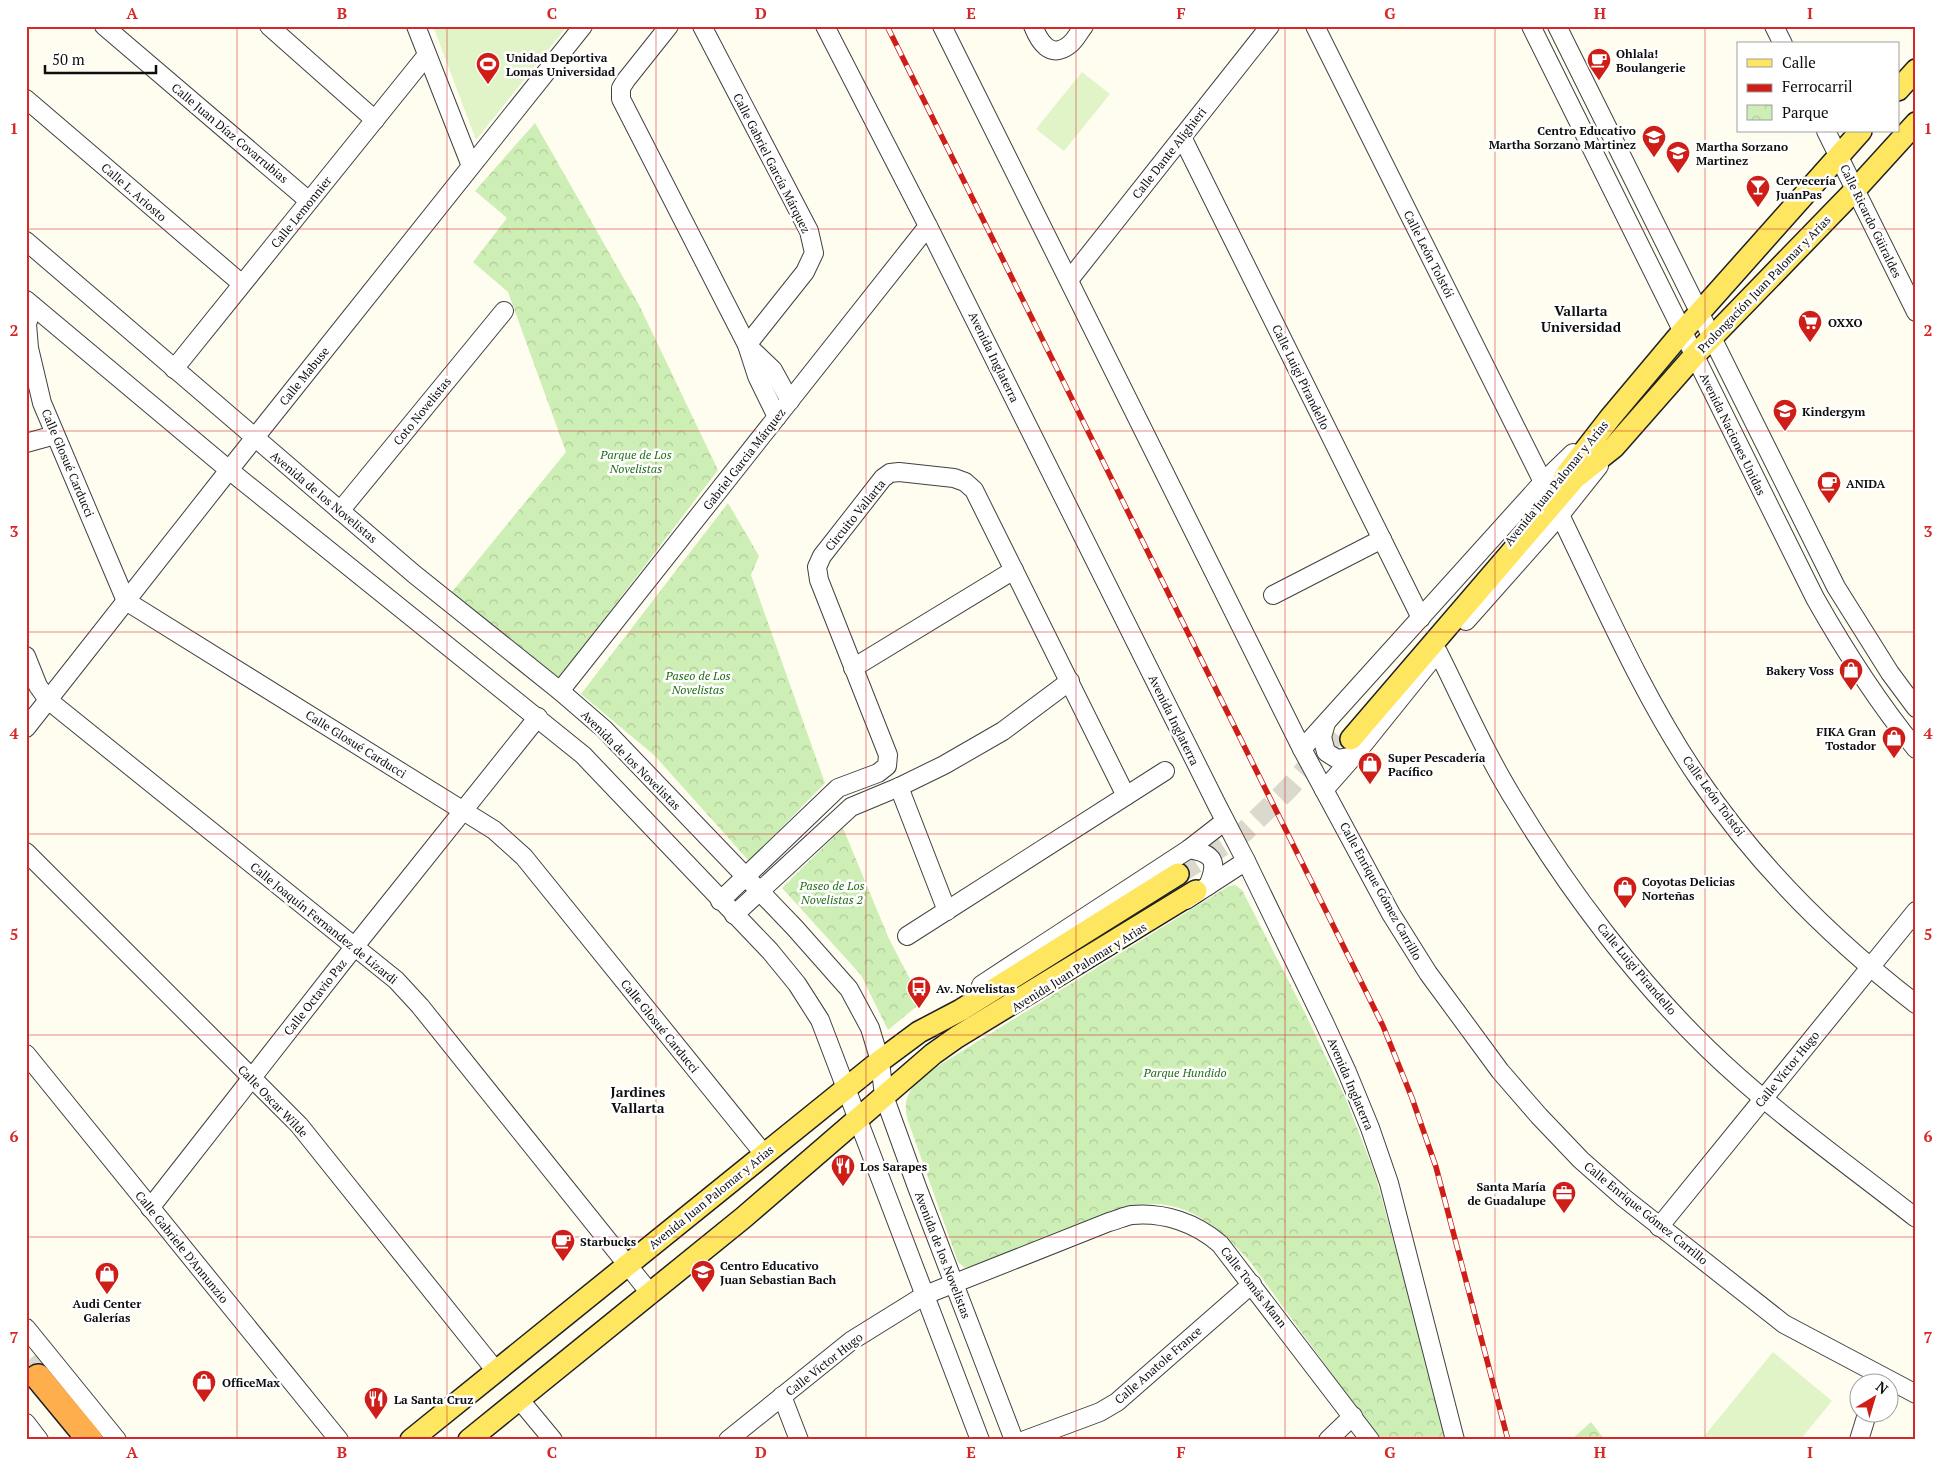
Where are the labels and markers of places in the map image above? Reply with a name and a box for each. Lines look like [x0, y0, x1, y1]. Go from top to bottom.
place label: Ohlala! Boulangerie [1616, 46, 1686, 75]
cafe icon: Ohlala! Boulangerie [1586, 47, 1612, 81]
place label: Unidad Deportiva Lomas Universidad [506, 50, 616, 79]
sports icon: Unidad Deportiva Lomas Universidad [475, 51, 501, 85]
place label: Centro Educativo Martha Sorzano Martinez [1489, 123, 1636, 152]
school or university icon: Centro Educativo Martha Sorzano Martinez [1641, 124, 1667, 158]
place label: Martha Sorzano Martinez [1696, 139, 1788, 168]
school or university icon: Martha Sorzano Martinez [1665, 140, 1691, 174]
place label: Cervecería JuanPas [1776, 173, 1836, 202]
bar icon: Cervecería JuanPas [1745, 174, 1771, 208]
supermarket icon: OXXO [1797, 309, 1823, 343]
place label: OXXO [1828, 315, 1863, 330]
school or university icon: Kindergym [1772, 398, 1798, 432]
place label: Kindergym [1802, 404, 1865, 419]
cafe icon: ANIDA [1816, 470, 1842, 504]
place label: ANIDA [1846, 476, 1885, 491]
shop icon: Bakery Voss [1838, 657, 1864, 691]
place label: Bakery Voss [1766, 663, 1835, 678]
place label: FIKA Gran Tostador [1816, 724, 1877, 753]
shop icon: FIKA Gran Tostador [1881, 725, 1907, 759]
place label: Super Pescadería Pacífico [1388, 750, 1486, 779]
shop icon: Super Pescadería Pacífico [1357, 751, 1383, 785]
place label: Coyotas Delicias Norteñas [1642, 874, 1736, 903]
shop icon: Coyotas Delicias Norteñas [1612, 875, 1638, 909]
bus stop icon: Av. Novelistas [906, 975, 932, 1009]
place label: Av. Novelistas [936, 981, 1016, 996]
restaurant icon: Los Sarapes [830, 1153, 856, 1187]
place label: Los Sarapes [860, 1159, 928, 1174]
place label: Santa María de Guadalupe [1467, 1179, 1547, 1208]
office icon: Santa María de Guadalupe [1551, 1180, 1577, 1214]
cafe icon: Starbucks [550, 1228, 576, 1262]
place label: Starbucks [580, 1234, 637, 1249]
place label: Centro Educativo Juan Sebastian Bach [720, 1258, 837, 1287]
school or university icon: Centro Educativo Juan Sebastian Bach [690, 1259, 716, 1293]
shop icon: Audi Center Galerías [94, 1261, 120, 1295]
place label: Audi Center Galerías [73, 1296, 142, 1325]
shop icon: OfficeMax [191, 1369, 217, 1403]
place label: OfficeMax [222, 1375, 280, 1390]
restaurant icon: La Santa Cruz [363, 1386, 389, 1420]
place label: La Santa Cruz [394, 1392, 473, 1407]

